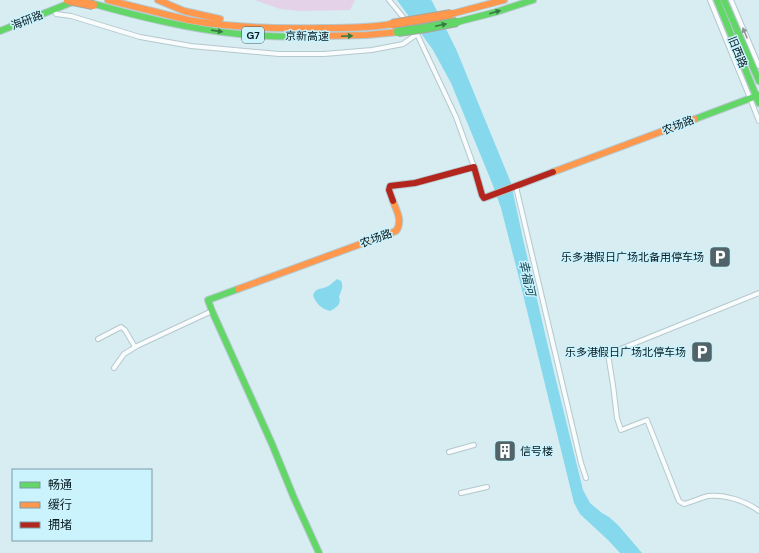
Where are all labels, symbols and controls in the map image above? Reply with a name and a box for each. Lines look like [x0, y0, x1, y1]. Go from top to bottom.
street label: 海研路 [9, 8, 45, 32]
one-way arrow [488, 9, 501, 15]
one-way arrow [435, 22, 447, 28]
road number: G7 [242, 27, 264, 43]
one-way arrow [742, 27, 748, 39]
one-way arrow [211, 28, 223, 34]
street label: 京新高速 [285, 29, 329, 43]
one-way arrow [341, 33, 354, 39]
street label: 旧西路 [725, 34, 751, 70]
street label: 农场路 [660, 113, 696, 137]
street label: 农场路 [358, 226, 394, 250]
parking icon: 乐多港假日广场北备用停车场 [707, 244, 733, 270]
place label: 乐多港假日广场北备用停车场 [561, 250, 704, 264]
water label: 幸福河 [515, 259, 539, 299]
parking icon: 乐多港假日广场北停车场 [689, 339, 715, 365]
place label: 乐多港假日广场北停车场 [565, 345, 686, 359]
building icon: 信号楼 [492, 438, 518, 464]
place label: 信号楼 [520, 444, 553, 458]
legend [12, 469, 152, 541]
text: 畅通 [48, 477, 72, 493]
text: 缓行 [48, 497, 72, 513]
text: 拥堵 [48, 517, 72, 533]

